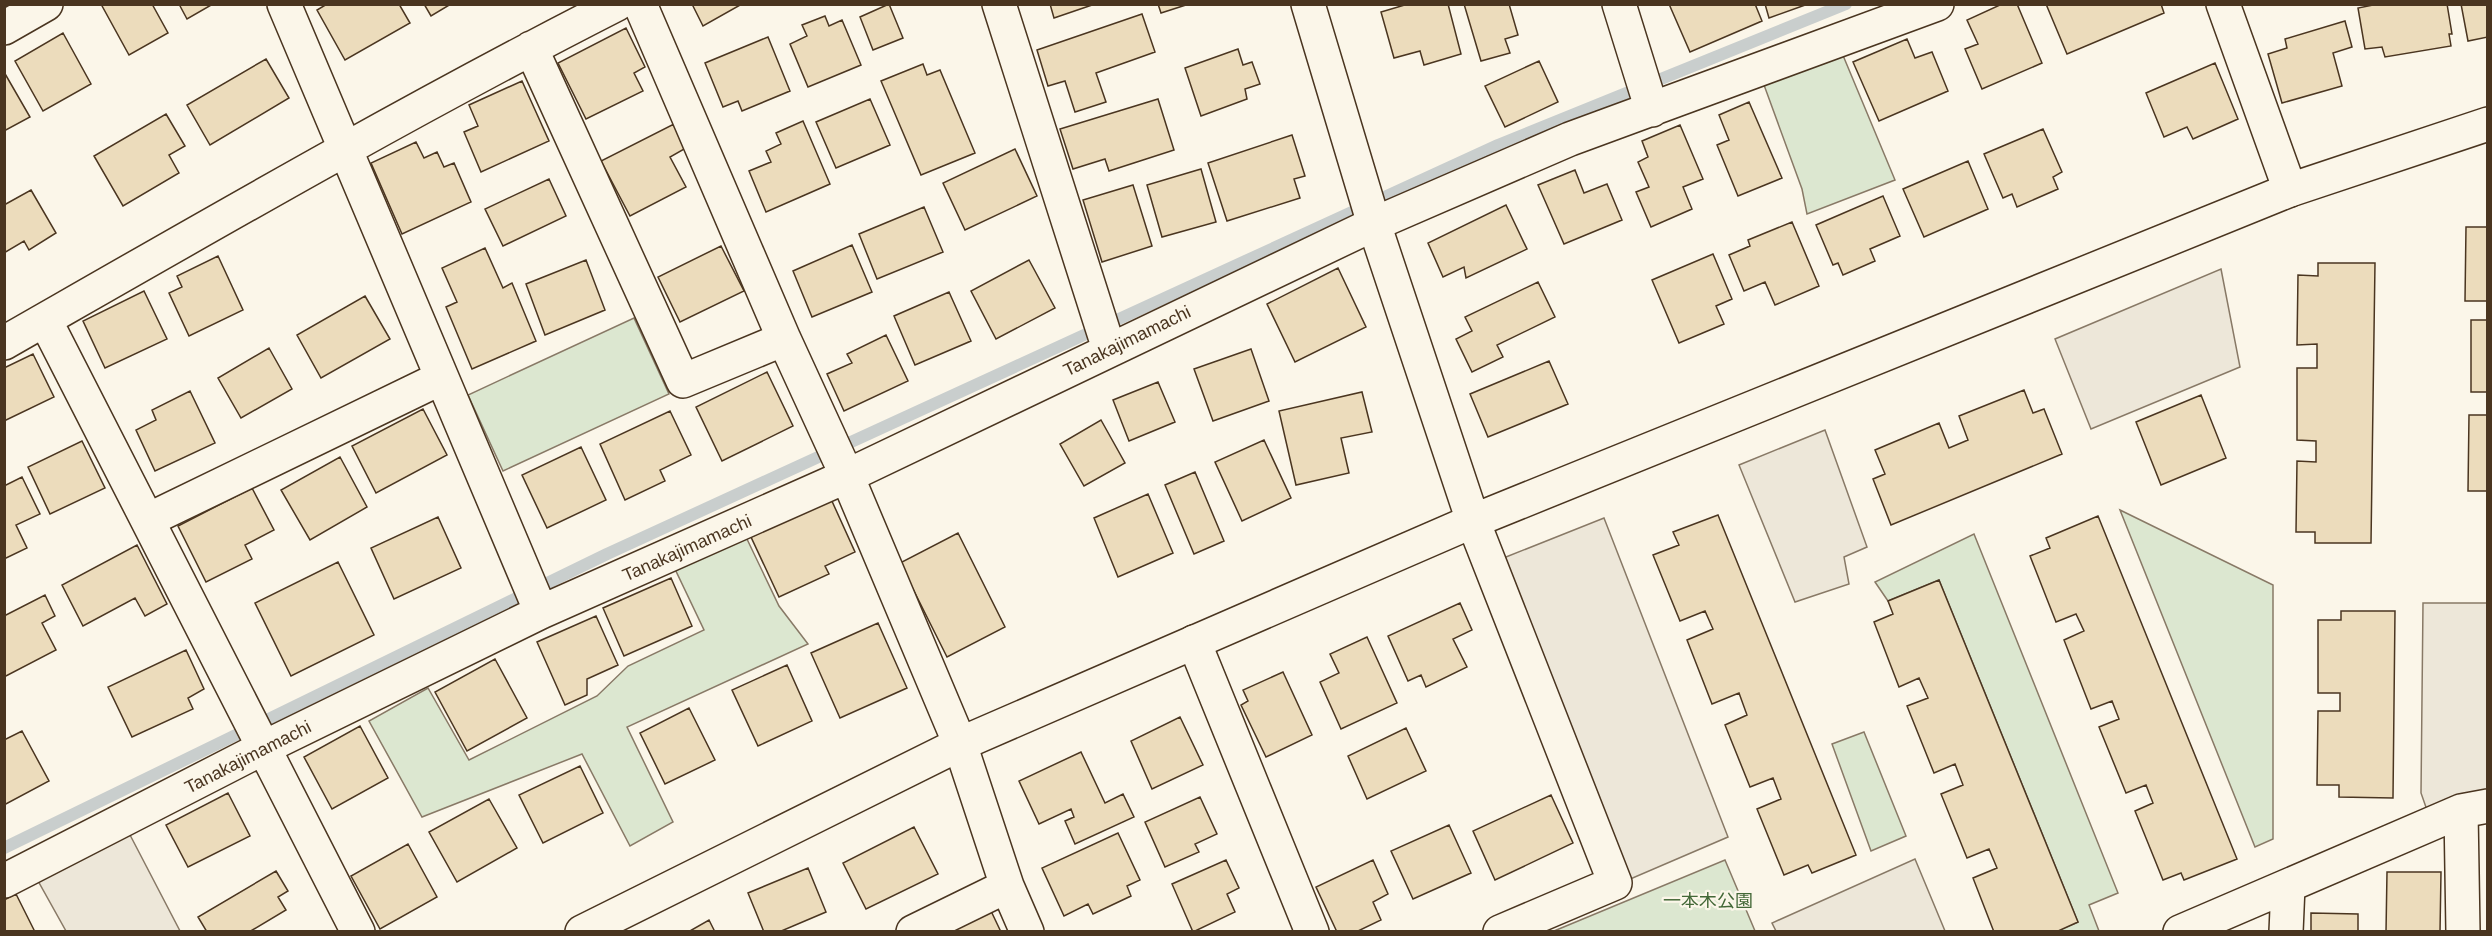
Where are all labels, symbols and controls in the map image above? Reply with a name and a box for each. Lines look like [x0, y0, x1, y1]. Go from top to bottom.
street label: Tanakajimamachi [1060, 302, 1194, 380]
street label: Tanakajimamachi [619, 511, 755, 585]
street label: Tanakajimamachi [182, 717, 314, 797]
park label: 一本木公園 [1663, 891, 1753, 911]

